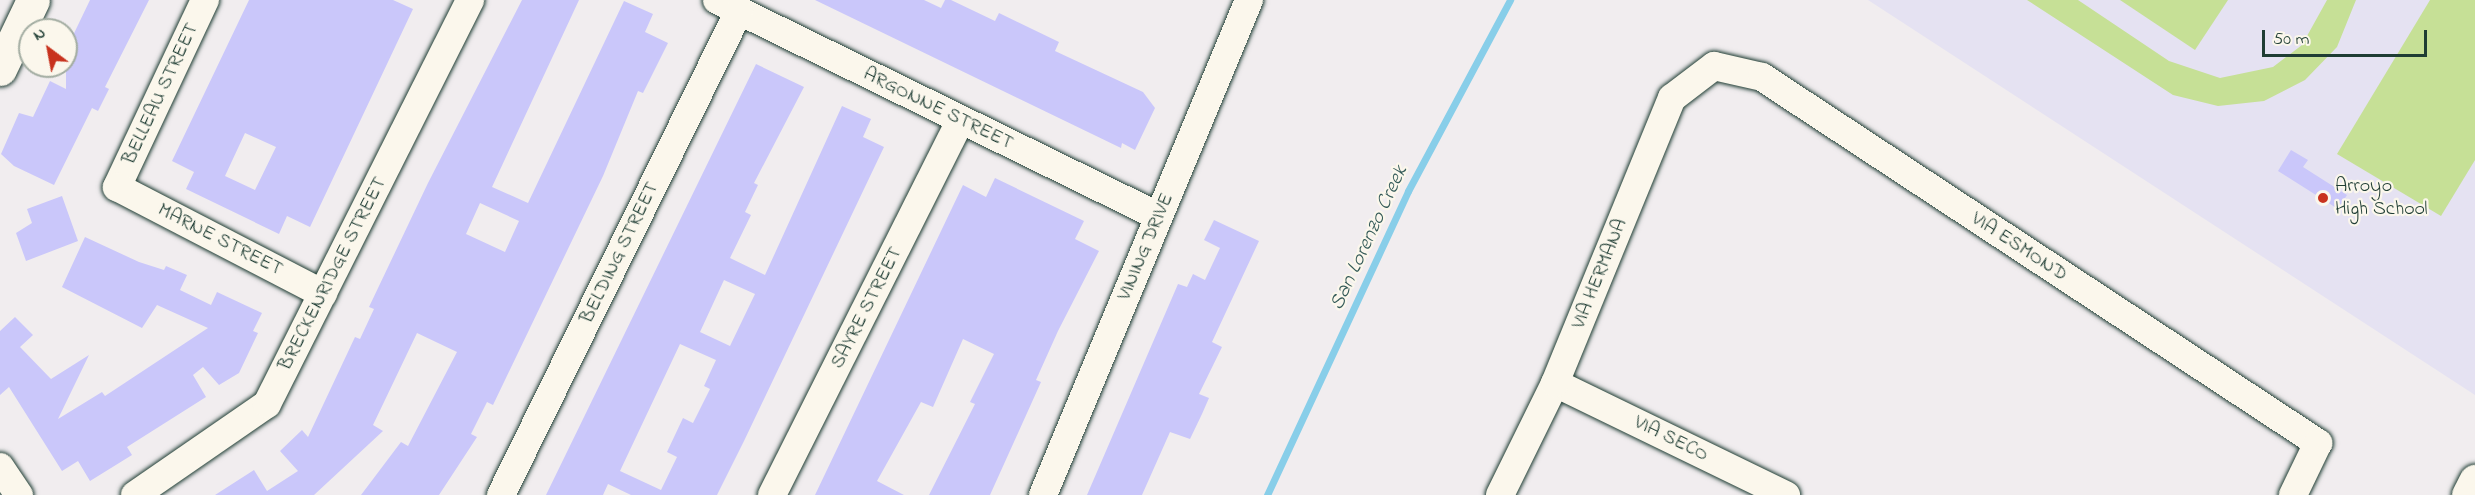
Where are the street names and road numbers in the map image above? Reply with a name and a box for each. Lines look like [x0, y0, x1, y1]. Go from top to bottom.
street label: BELLEAU STREET [118, 19, 204, 169]
street label: ARGONNE STREET [859, 62, 1017, 156]
street label: BRECKENRIDGE STREET [274, 173, 392, 375]
street label: BELDING STREET [575, 178, 665, 328]
street label: VINING DRIVE [1113, 190, 1179, 304]
street label: MARNE STREET [153, 198, 287, 282]
street label: VIA ESMOND [1966, 207, 2072, 287]
street label: VIA HERMANA [1567, 215, 1633, 333]
street label: SAYRE STREET [826, 243, 908, 373]
street label: VIA SECO [1630, 411, 1712, 467]

